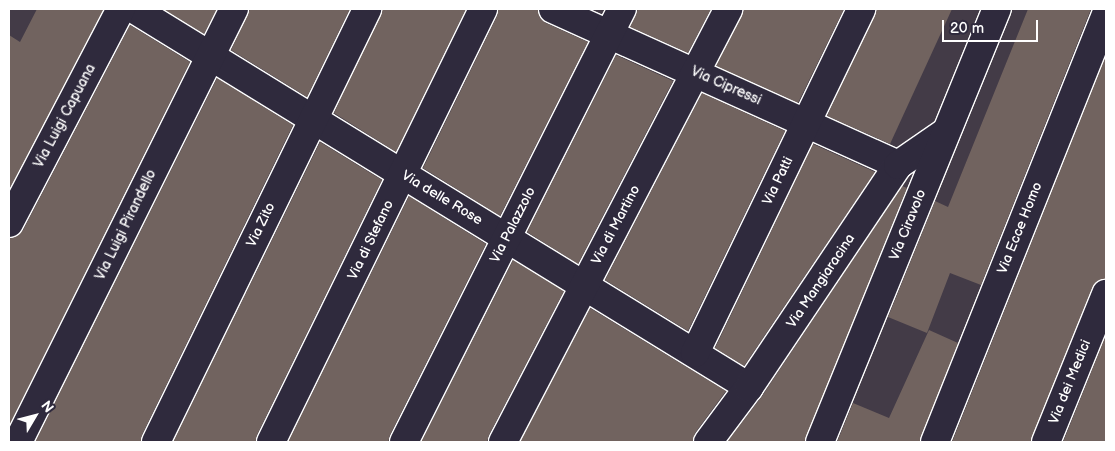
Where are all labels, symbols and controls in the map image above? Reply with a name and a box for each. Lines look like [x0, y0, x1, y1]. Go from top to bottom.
scale bar [945, 10, 1041, 42]
text: 20 m [950, 19, 984, 38]
street label: Via Luigi Capuana [31, 61, 99, 171]
street label: Via Cipressi [688, 63, 764, 109]
street label: Via Patti [759, 154, 797, 208]
street label: Via Luigi Pirandello [92, 167, 160, 283]
street label: Via delle Rose [399, 167, 485, 229]
street label: Via Ecce Homo [994, 180, 1046, 276]
street label: Via di Martino [588, 182, 644, 268]
street label: Via Palazzolo [487, 184, 539, 266]
street label: Via Ciravolo [886, 187, 930, 263]
street label: Via di Stefano [344, 197, 398, 283]
street label: Via Zito [243, 200, 279, 250]
street label: Via Mangiaracina [783, 231, 859, 331]
street label: Via dei Medici [1045, 337, 1095, 427]
north arrow [10, 391, 60, 441]
text: N [37, 397, 57, 416]

